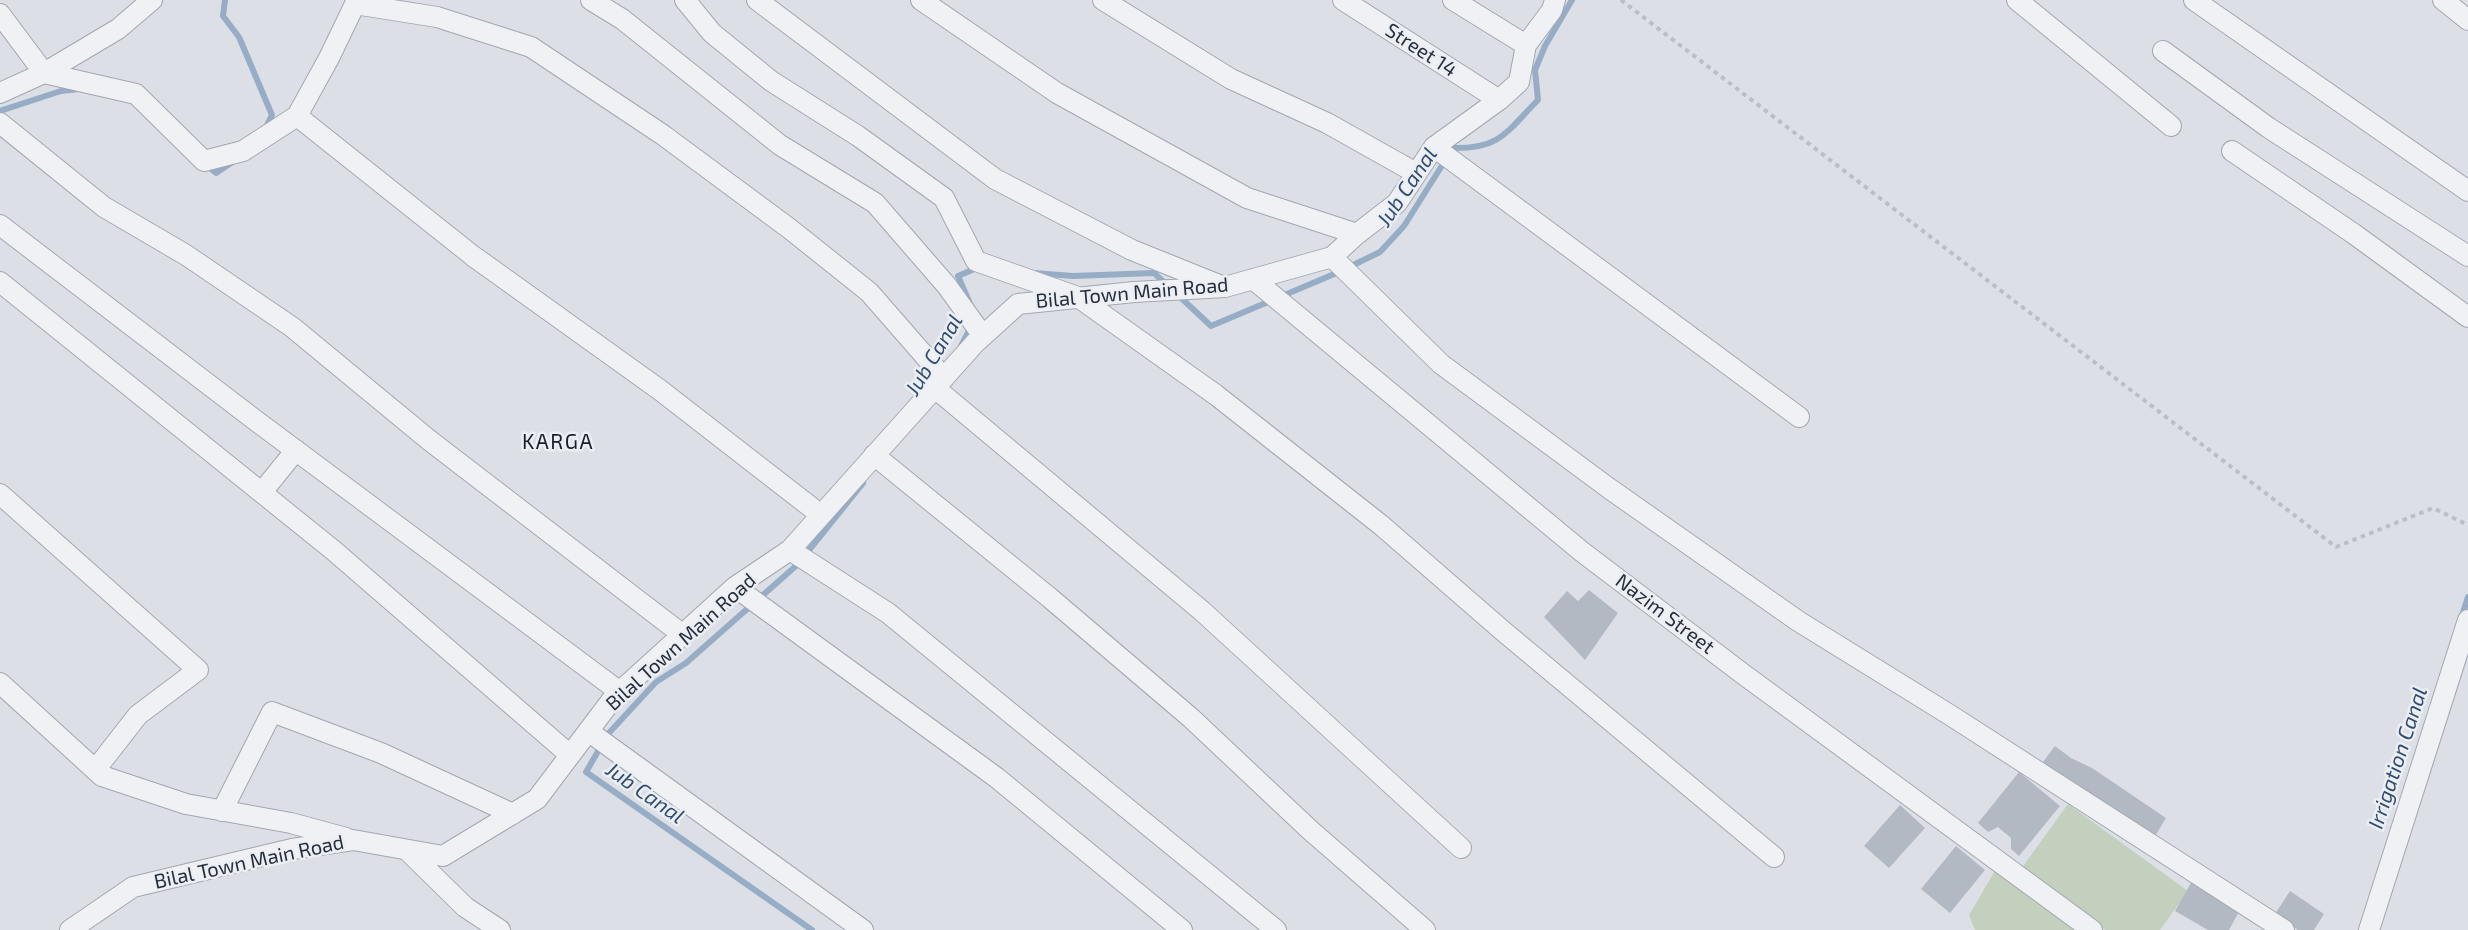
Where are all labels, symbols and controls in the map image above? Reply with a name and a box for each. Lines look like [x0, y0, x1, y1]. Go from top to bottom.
street label: Street 14 [1381, 18, 1461, 82]
water label: Jub Canal [1371, 143, 1443, 231]
street label: Bilal Town Main Road [1035, 273, 1229, 313]
water label: Jub Canal [900, 310, 968, 400]
district label: KARGA [522, 429, 594, 455]
street label: Bilal Town Main Road [601, 568, 761, 716]
street label: Nazim Street [1611, 569, 1719, 659]
water label: Irrigation Canal [2363, 684, 2433, 832]
water label: Jub Canal [601, 757, 689, 829]
street label: Bilal Town Main Road [152, 830, 346, 894]

